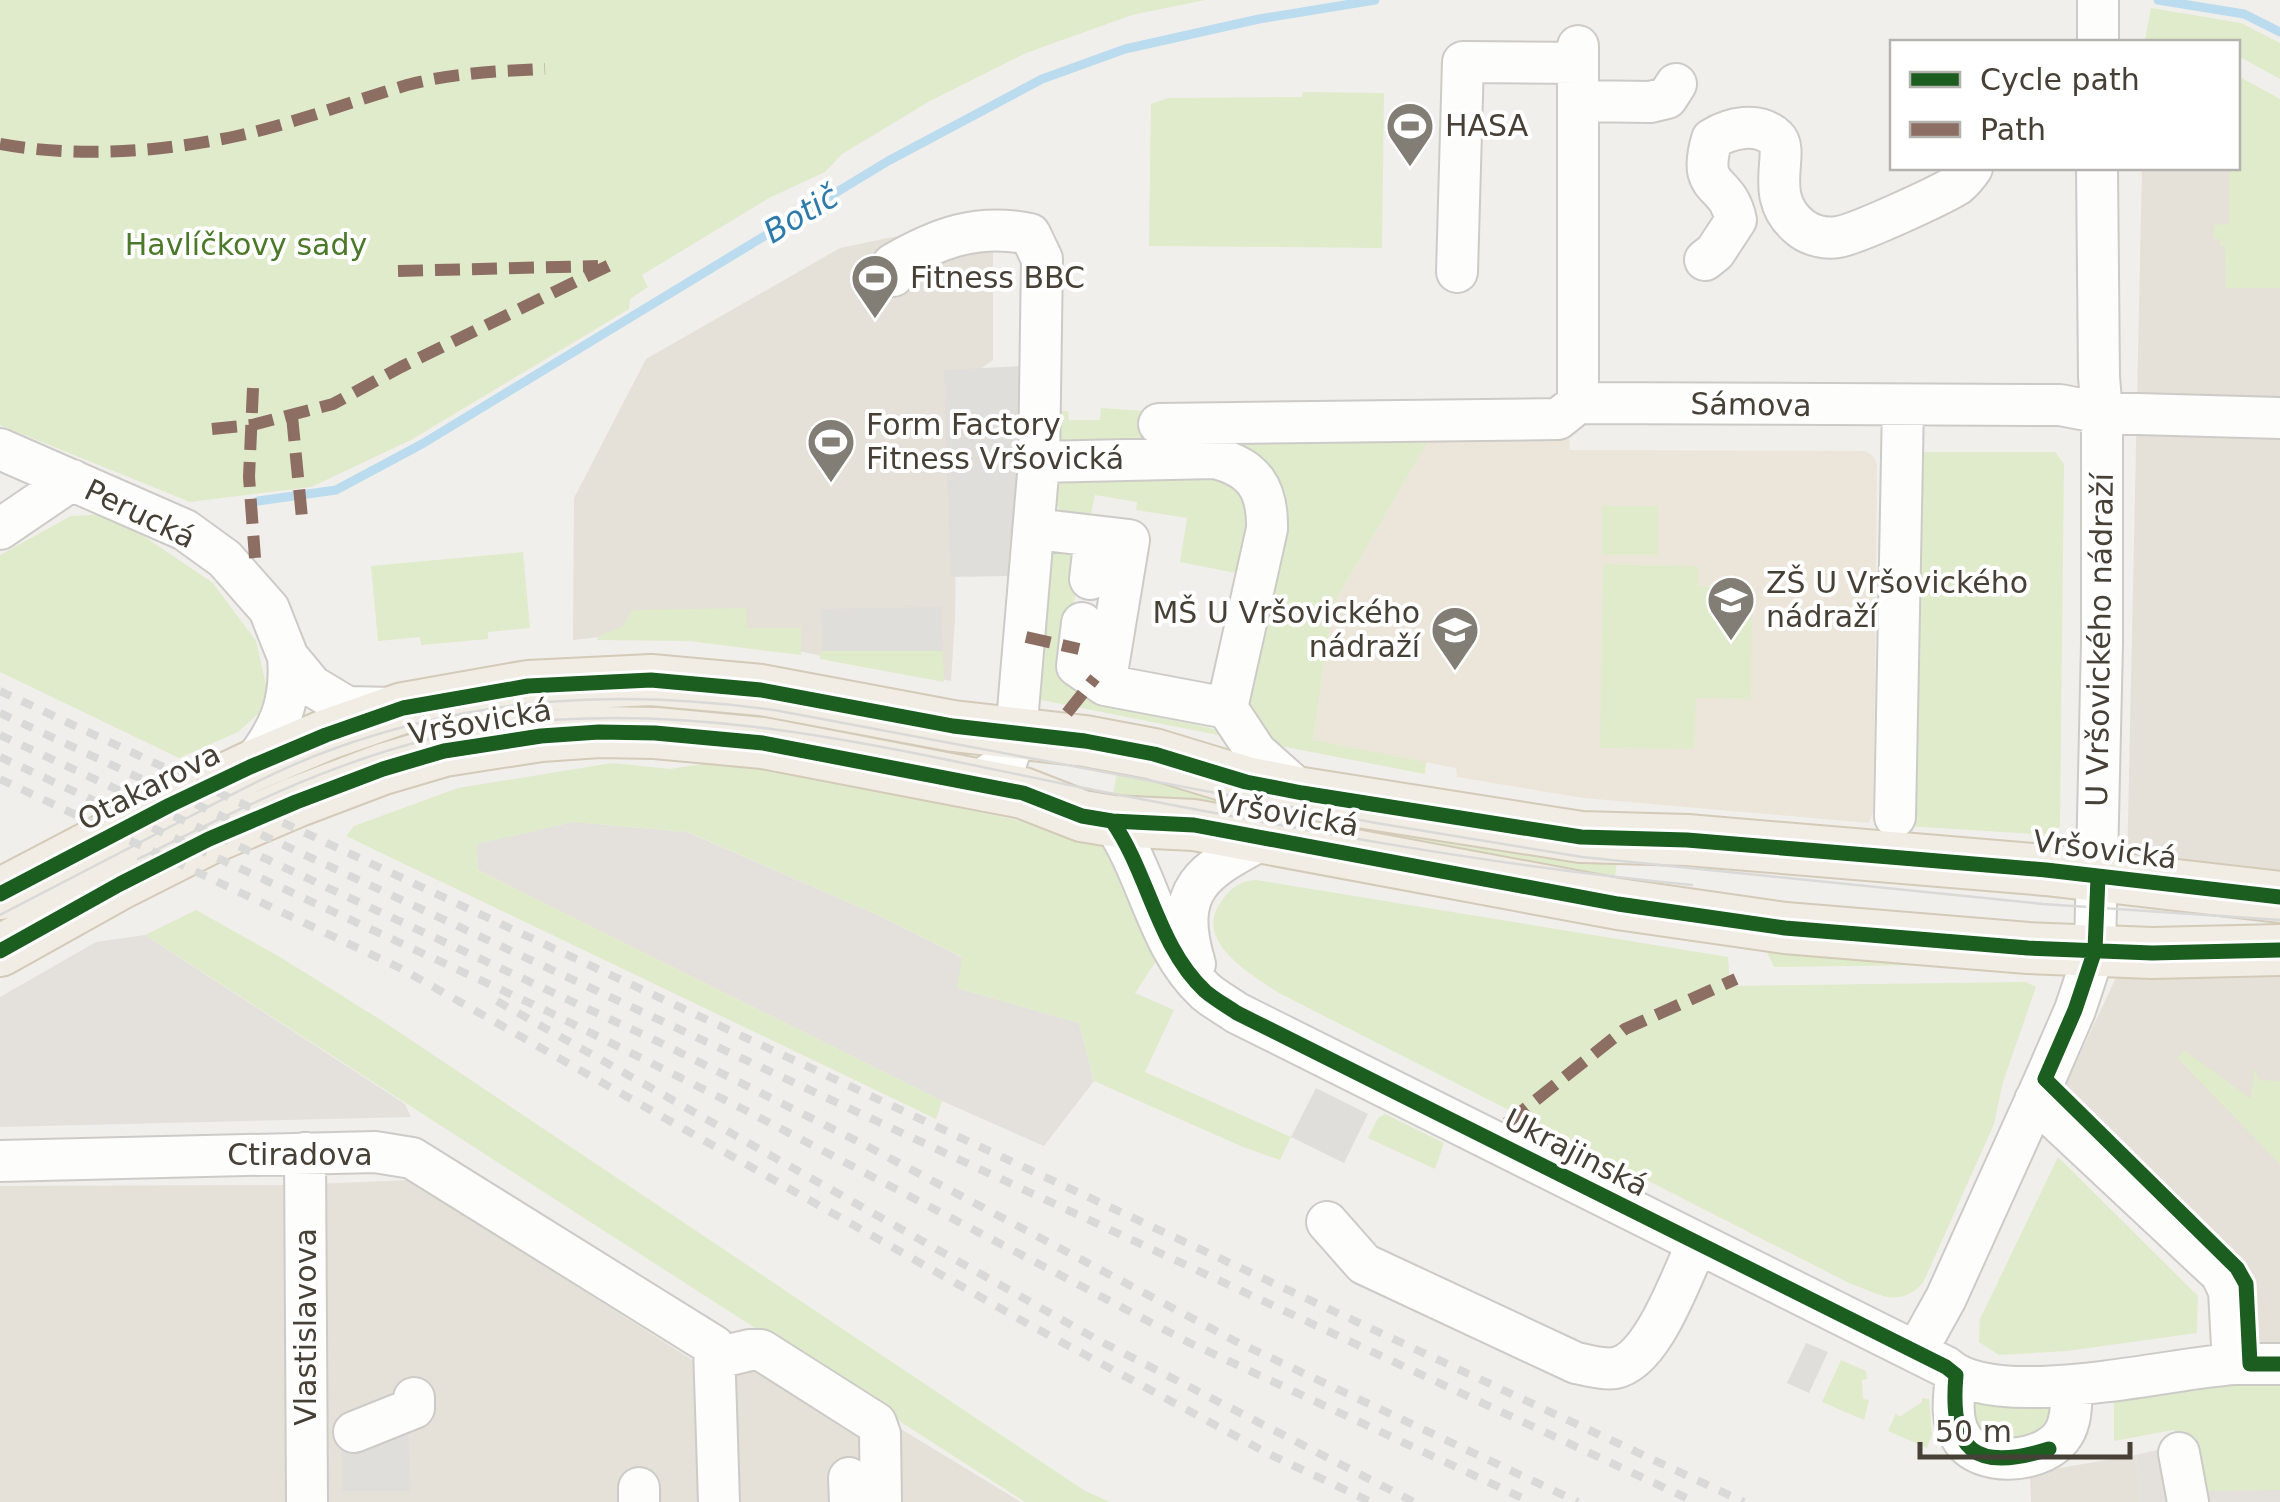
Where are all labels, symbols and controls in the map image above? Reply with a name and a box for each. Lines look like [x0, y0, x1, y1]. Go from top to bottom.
legend [1890, 40, 2240, 170]
text: Cycle path [1980, 62, 2140, 97]
sports icon: HASA [1384, 100, 1436, 168]
place label: HASA [1445, 108, 1529, 143]
text: Path [1980, 112, 2046, 147]
water label: Botič [757, 176, 847, 251]
park label: Havlíčkovy sady [125, 227, 367, 262]
sports icon: Fitness BBC [849, 252, 901, 320]
place label: Fitness BBC [910, 260, 1085, 295]
street label: Sámova [1690, 386, 1812, 423]
place label: Form Factory Fitness Vršovická [866, 407, 1124, 476]
sports icon: Form Factory Fitness Vršovická [805, 416, 857, 484]
street label: U Vršovického nádraží [2079, 471, 2120, 807]
street label: Perucká [79, 472, 201, 555]
place label: ZŠ U Vršovického nádraží [1766, 564, 2028, 634]
school or university icon: ZŠ U Vršovického nádraží [1705, 574, 1757, 642]
place label: MŠ U Vršovického nádraží [1152, 594, 1422, 664]
school or university icon: MŠ U Vršovického nádraží [1429, 604, 1481, 672]
street label: Vršovická [406, 692, 554, 751]
street label: Otakarova [72, 736, 226, 837]
street label: Vršovická [1213, 784, 1361, 843]
street label: Vršovická [2031, 823, 2179, 876]
street label: Ukrajinská [1499, 1101, 1654, 1204]
street label: Ctiradova [227, 1137, 373, 1172]
street label: Vlastislavova [288, 1228, 323, 1426]
scale bar [1920, 1397, 2130, 1459]
text: 50 m [1935, 1414, 2012, 1449]

